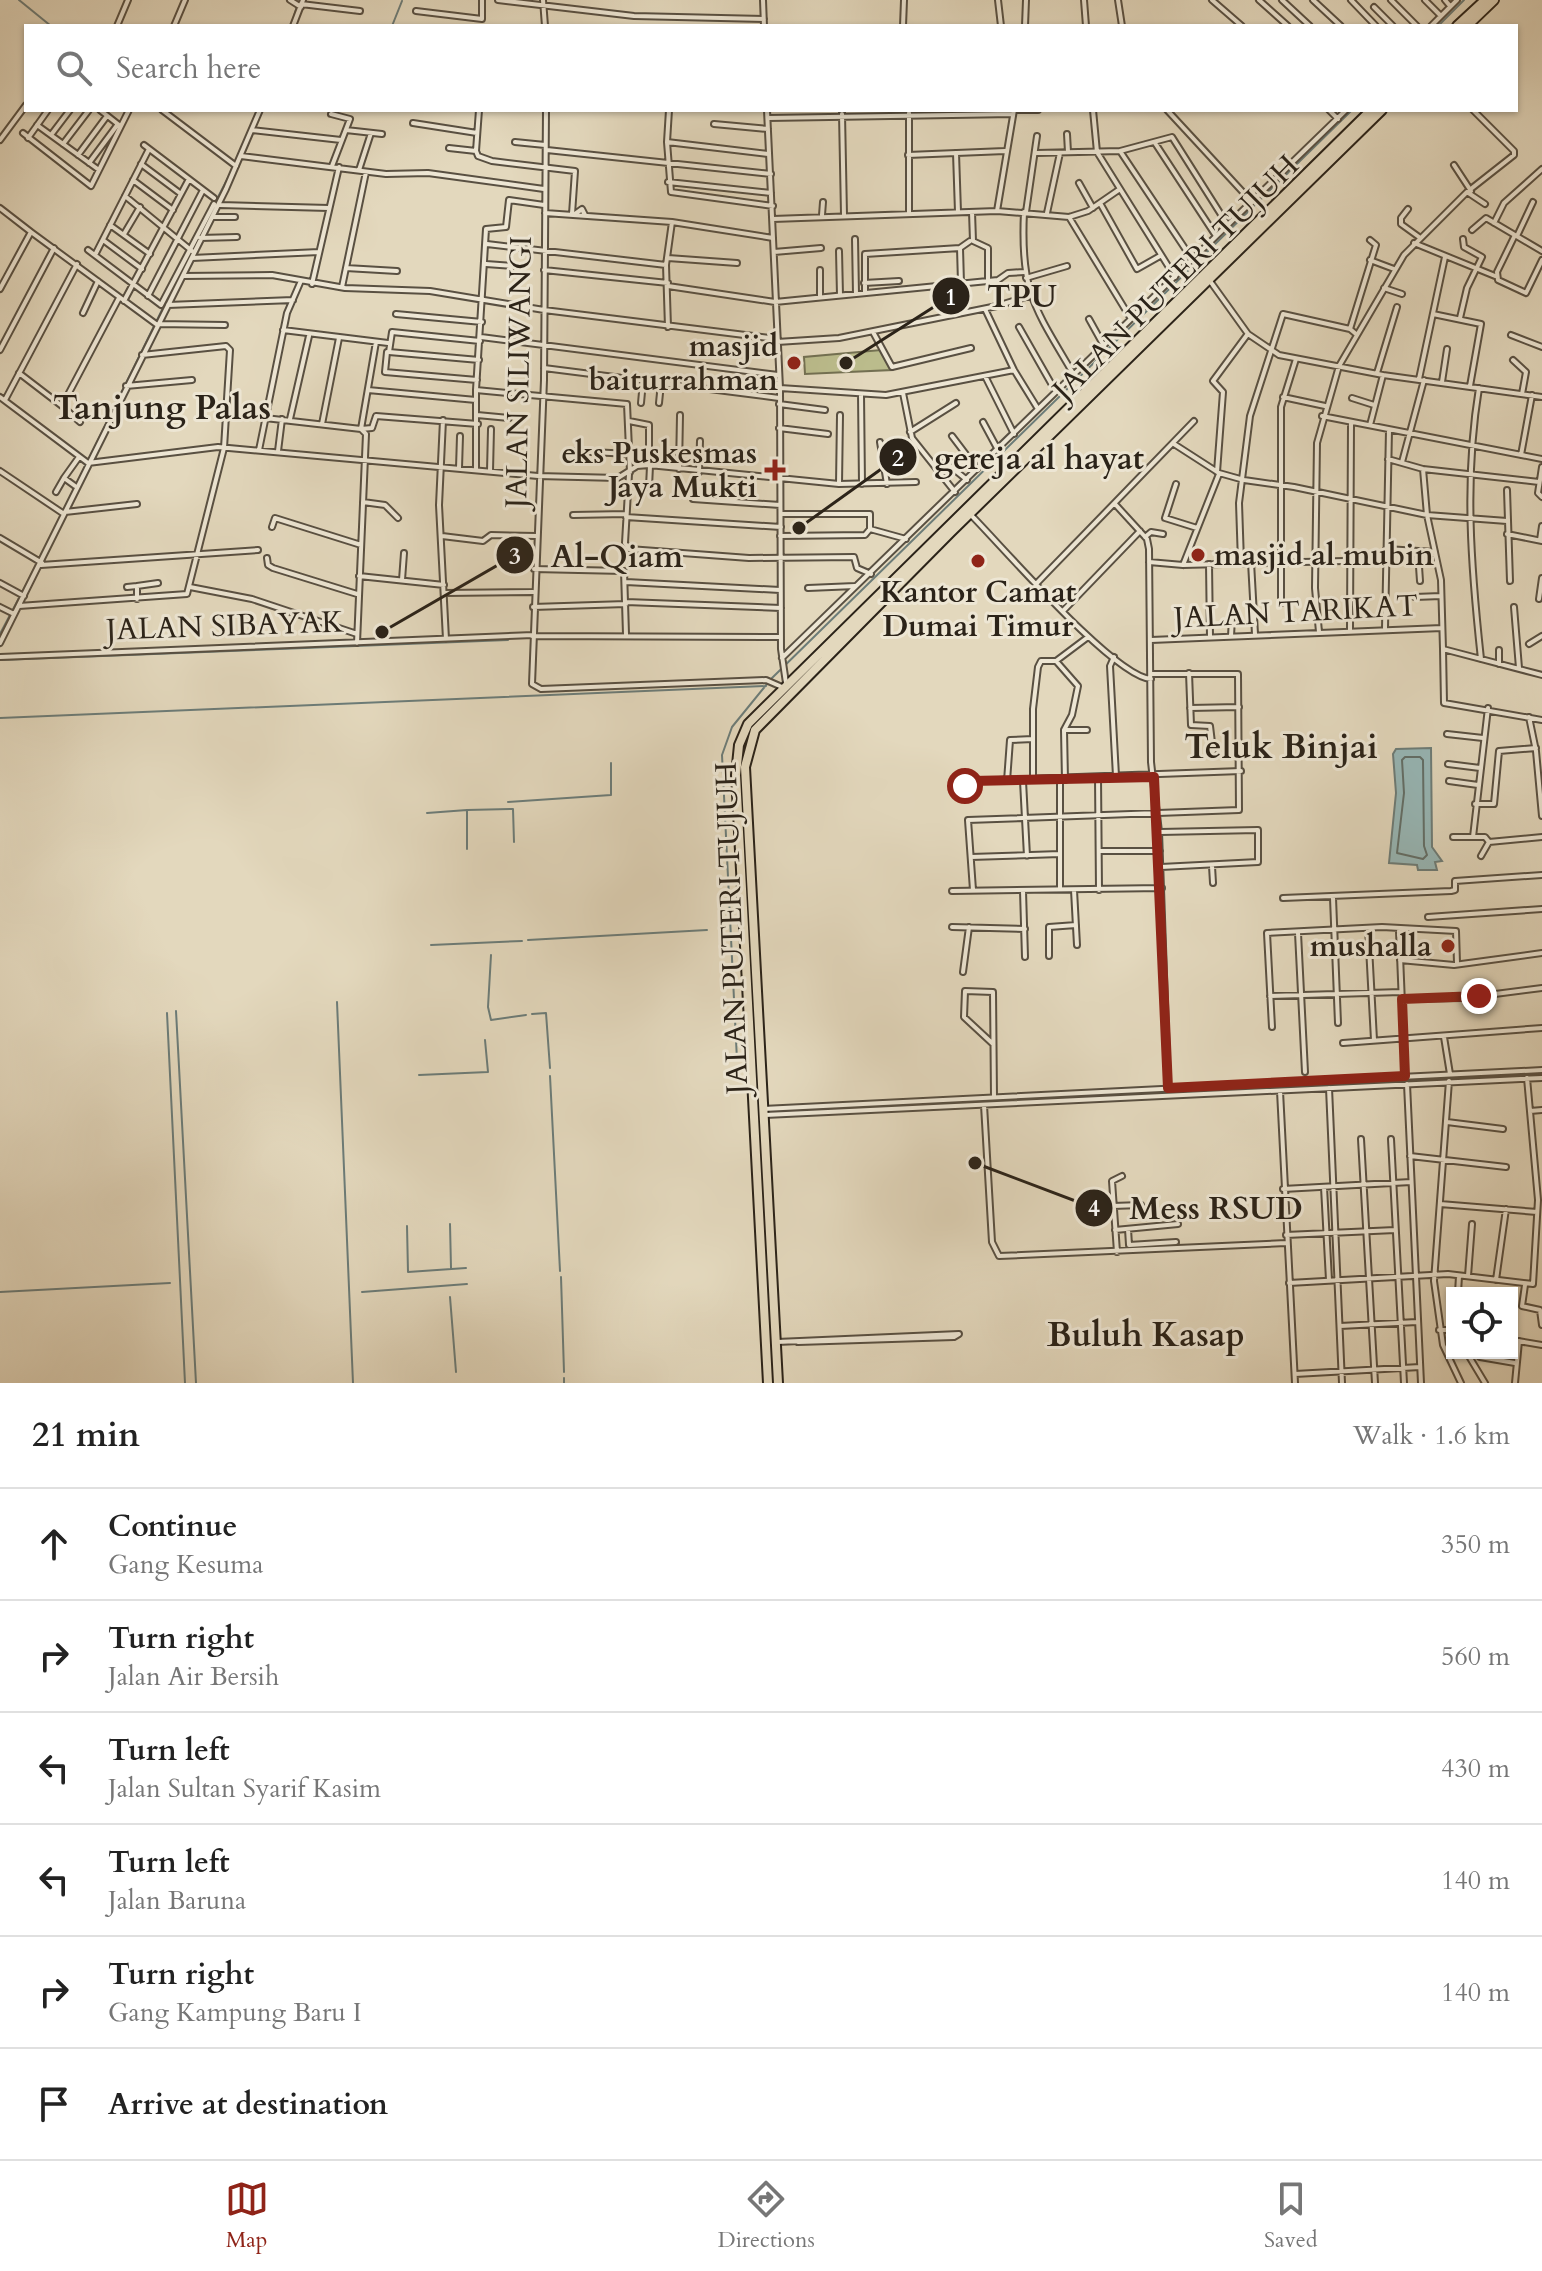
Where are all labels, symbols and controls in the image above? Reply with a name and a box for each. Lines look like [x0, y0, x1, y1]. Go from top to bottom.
search box [24, 24, 1518, 112]
icon: search [52, 46, 96, 90]
text: Search here [116, 48, 261, 89]
street label: JALAN PUTERI TUJUH [1041, 146, 1308, 413]
street label: JALAN SILIWANGI [496, 235, 542, 513]
callout: TPU [931, 268, 1073, 324]
text: TPU [987, 275, 1057, 319]
text: 1 [945, 281, 957, 314]
place label: masjid baiturrahman [589, 326, 778, 401]
marker: masjid baiturrahman [785, 354, 803, 372]
district label: Tanjung Palas [53, 385, 271, 431]
callout: gereja al hayat [878, 429, 1160, 485]
place label: eks Puskesmas Jaya Mukti [561, 433, 757, 508]
text: gereja al hayat [934, 437, 1144, 481]
text: 2 [892, 442, 904, 475]
marker: eks Puskesmas Jaya Mukti [764, 459, 786, 481]
callout: Al-Qiam [495, 527, 699, 583]
text: Al-Qiam [551, 535, 684, 579]
place label: masjid al mubin [1214, 535, 1434, 576]
text: 3 [509, 540, 521, 573]
marker: masjid al mubin [1189, 546, 1207, 564]
marker: Kantor Camat Dumai Timur [969, 552, 987, 570]
place label: Kantor Camat Dumai Timur [880, 572, 1077, 647]
street label: JALAN TARIKAT [1169, 585, 1419, 639]
street label: JALAN SIBAYAK [102, 601, 345, 651]
district label: Teluk Binjai [1184, 724, 1378, 770]
street label: JALAN PUTERI TUJUH [706, 761, 758, 1099]
route start [947, 768, 983, 804]
place label: mushalla [1310, 926, 1432, 967]
marker: mushalla [1439, 937, 1457, 955]
route end [1461, 978, 1497, 1014]
callout: Mess RSUD [1074, 1180, 1319, 1236]
text: Mess RSUD [1129, 1187, 1303, 1231]
text: 4 [1088, 1192, 1100, 1225]
map controls [1446, 1287, 1518, 1359]
button: locate [1446, 1287, 1518, 1359]
district label: Buluh Kasap [1047, 1312, 1245, 1358]
text: 21 min [32, 1412, 140, 1458]
text: Walk · 1.6 km [1353, 1418, 1510, 1453]
text: Continue [108, 1506, 237, 1547]
icon: ahead [32, 1522, 76, 1566]
text: 350 m [1441, 1527, 1510, 1562]
text: Gang Kesuma [108, 1547, 264, 1582]
text: Turn right [108, 1618, 254, 1659]
icon: right [32, 1634, 76, 1678]
text: 560 m [1441, 1639, 1510, 1674]
text: Jalan Air Bersih [108, 1659, 279, 1694]
text: Turn left [108, 1730, 230, 1771]
icon: left [32, 1746, 76, 1790]
text: 430 m [1441, 1751, 1510, 1786]
text: Jalan Sultan Syarif Kasim [108, 1771, 381, 1806]
text: Turn left [108, 1842, 230, 1883]
icon: left [32, 1858, 76, 1902]
text: 140 m [1441, 1863, 1510, 1898]
text: Jalan Baruna [108, 1883, 246, 1918]
text: Turn right [108, 1954, 254, 1995]
icon: right [32, 1970, 76, 2014]
text: 140 m [1441, 1975, 1510, 2010]
text: Gang Kampung Baru I [108, 1995, 362, 2030]
icon: arrive [32, 2082, 76, 2126]
text: Arrive at destination [108, 2084, 388, 2125]
tab: Map [225, 2177, 269, 2255]
tab: Directions [718, 2177, 815, 2255]
tab: Saved [1264, 2177, 1317, 2255]

